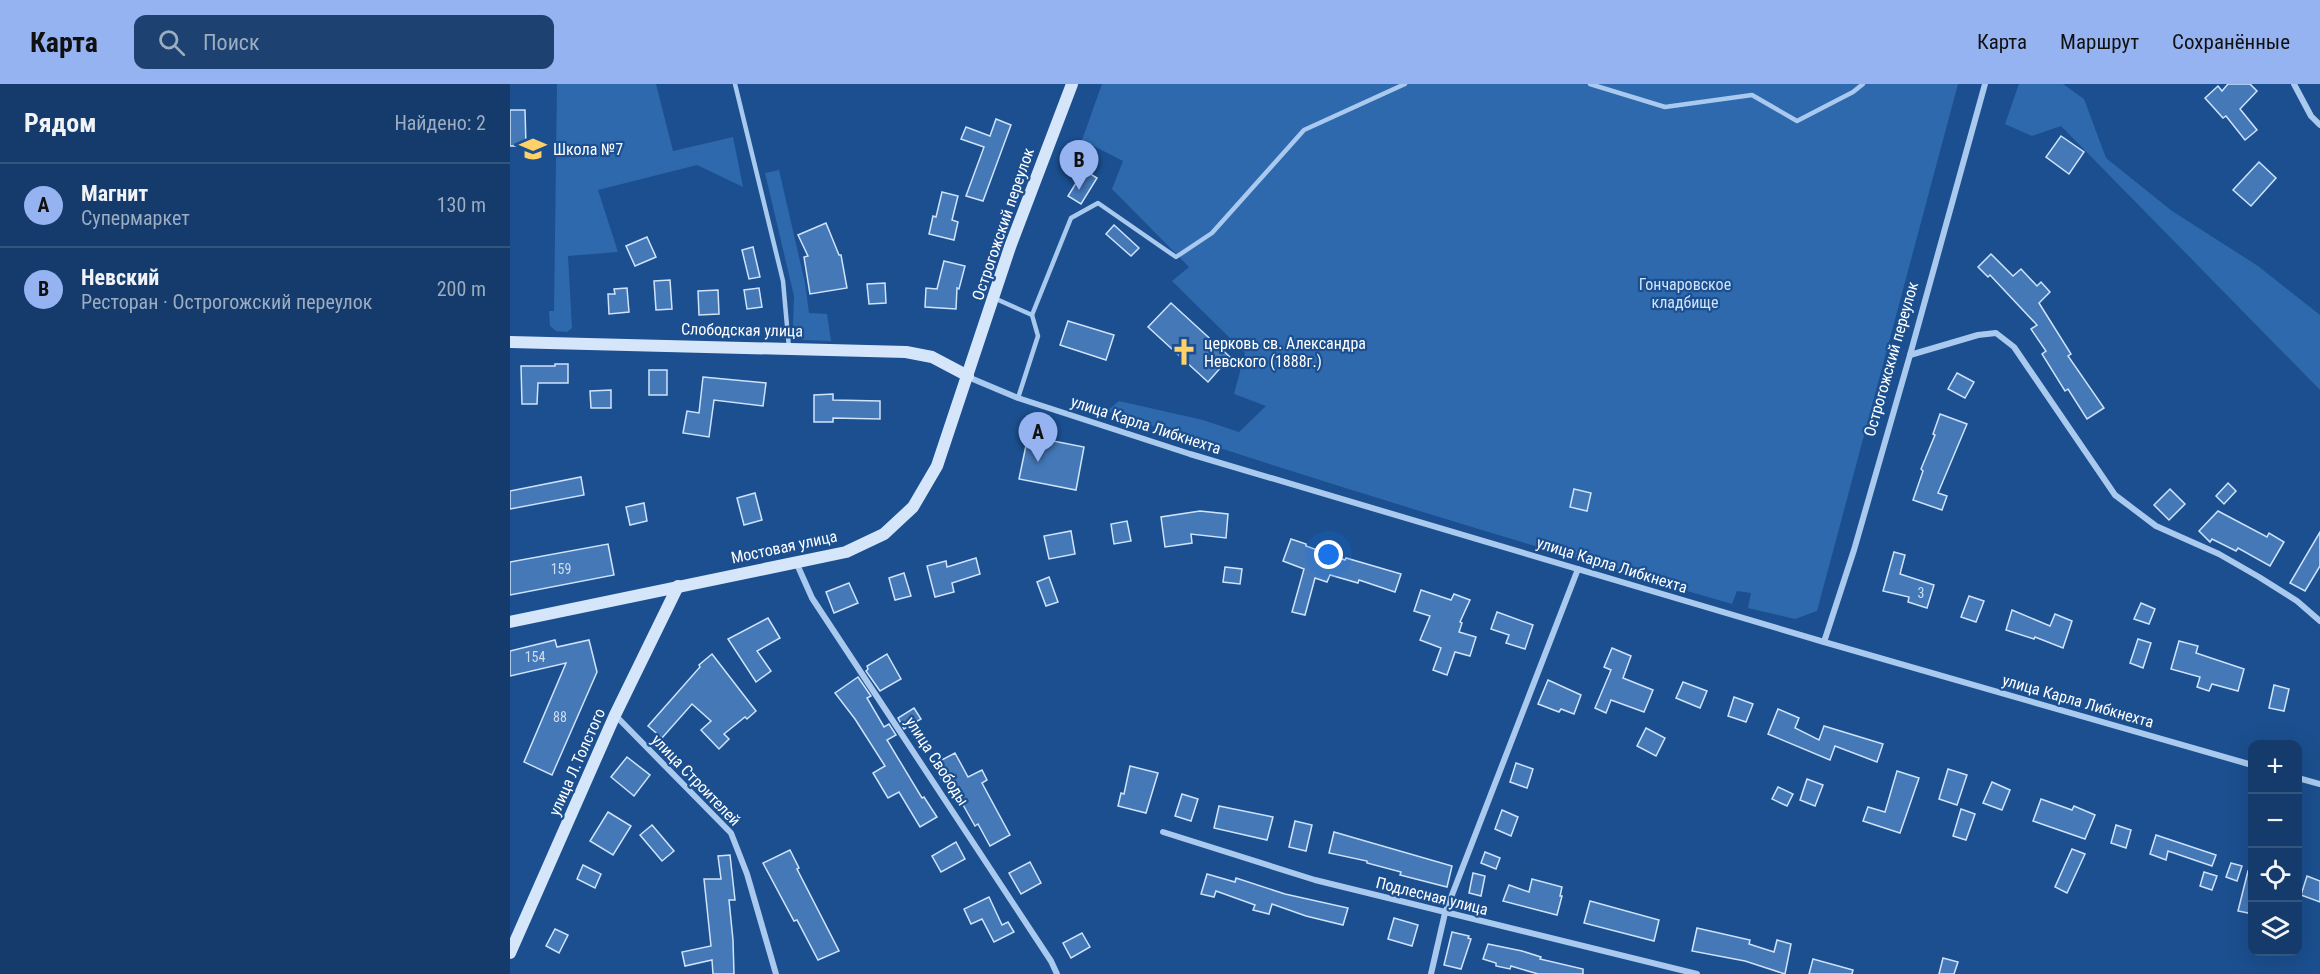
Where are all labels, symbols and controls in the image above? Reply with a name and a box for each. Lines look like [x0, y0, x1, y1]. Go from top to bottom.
search box [134, 15, 554, 69]
text: Карта [30, 26, 98, 59]
icon: search [155, 26, 188, 59]
text: Поиск [203, 30, 260, 55]
text: Карта [1977, 30, 2027, 54]
text: Маршрут [2060, 30, 2139, 54]
text: Сохранённые [2172, 30, 2290, 54]
text: Рядом [24, 108, 96, 138]
text: Найдено: 2 [394, 111, 486, 135]
school or university icon: Школа №7 [518, 134, 548, 164]
place label: Школа №7 [553, 140, 623, 159]
pin: B [1060, 141, 1098, 190]
street label: Острогожский переулок [968, 145, 1038, 303]
text: Магнит [81, 181, 148, 206]
text: A [38, 193, 49, 217]
text: 130 m [437, 193, 486, 217]
text: Супермаркет [81, 206, 190, 230]
text: Невский [81, 265, 159, 290]
park label: Гончаровское кладбище [1639, 275, 1731, 312]
text: B [38, 277, 49, 301]
text: 200 m [437, 277, 486, 301]
street label: Острогожский переулок [1860, 279, 1922, 439]
text: Ресторан · Острогожский переулок [81, 290, 372, 314]
street label: Слободская улица [681, 319, 803, 341]
place label: церковь св. Александра Невского (1888г.) [1204, 334, 1366, 371]
church icon: церковь св. Александра Невского (1888г.) [1169, 337, 1199, 367]
street label: улица Карла Либкнехта [1069, 392, 1223, 458]
pin: A [1018, 412, 1058, 462]
street label: Мостовая улица [729, 526, 839, 568]
street label: улица Карла Либкнехта [1534, 533, 1690, 597]
your location [1314, 540, 1343, 569]
house number: 159 [551, 561, 571, 577]
house number: 3 [1918, 585, 1924, 601]
house number: 154 [525, 649, 545, 665]
street label: улица Карла Либкнехта [2000, 670, 2156, 732]
street label: улица Л.Толстого [545, 705, 609, 819]
house number: 88 [553, 709, 567, 725]
street label: улица Свободы [901, 713, 973, 809]
street label: улица Строителей [648, 730, 744, 830]
map controls [2248, 740, 2302, 956]
button: + [2248, 740, 2302, 794]
button: − [2248, 794, 2302, 848]
button: locate [2248, 848, 2302, 902]
street label: Подлесная улица [1374, 873, 1490, 919]
button: layers [2248, 902, 2302, 956]

